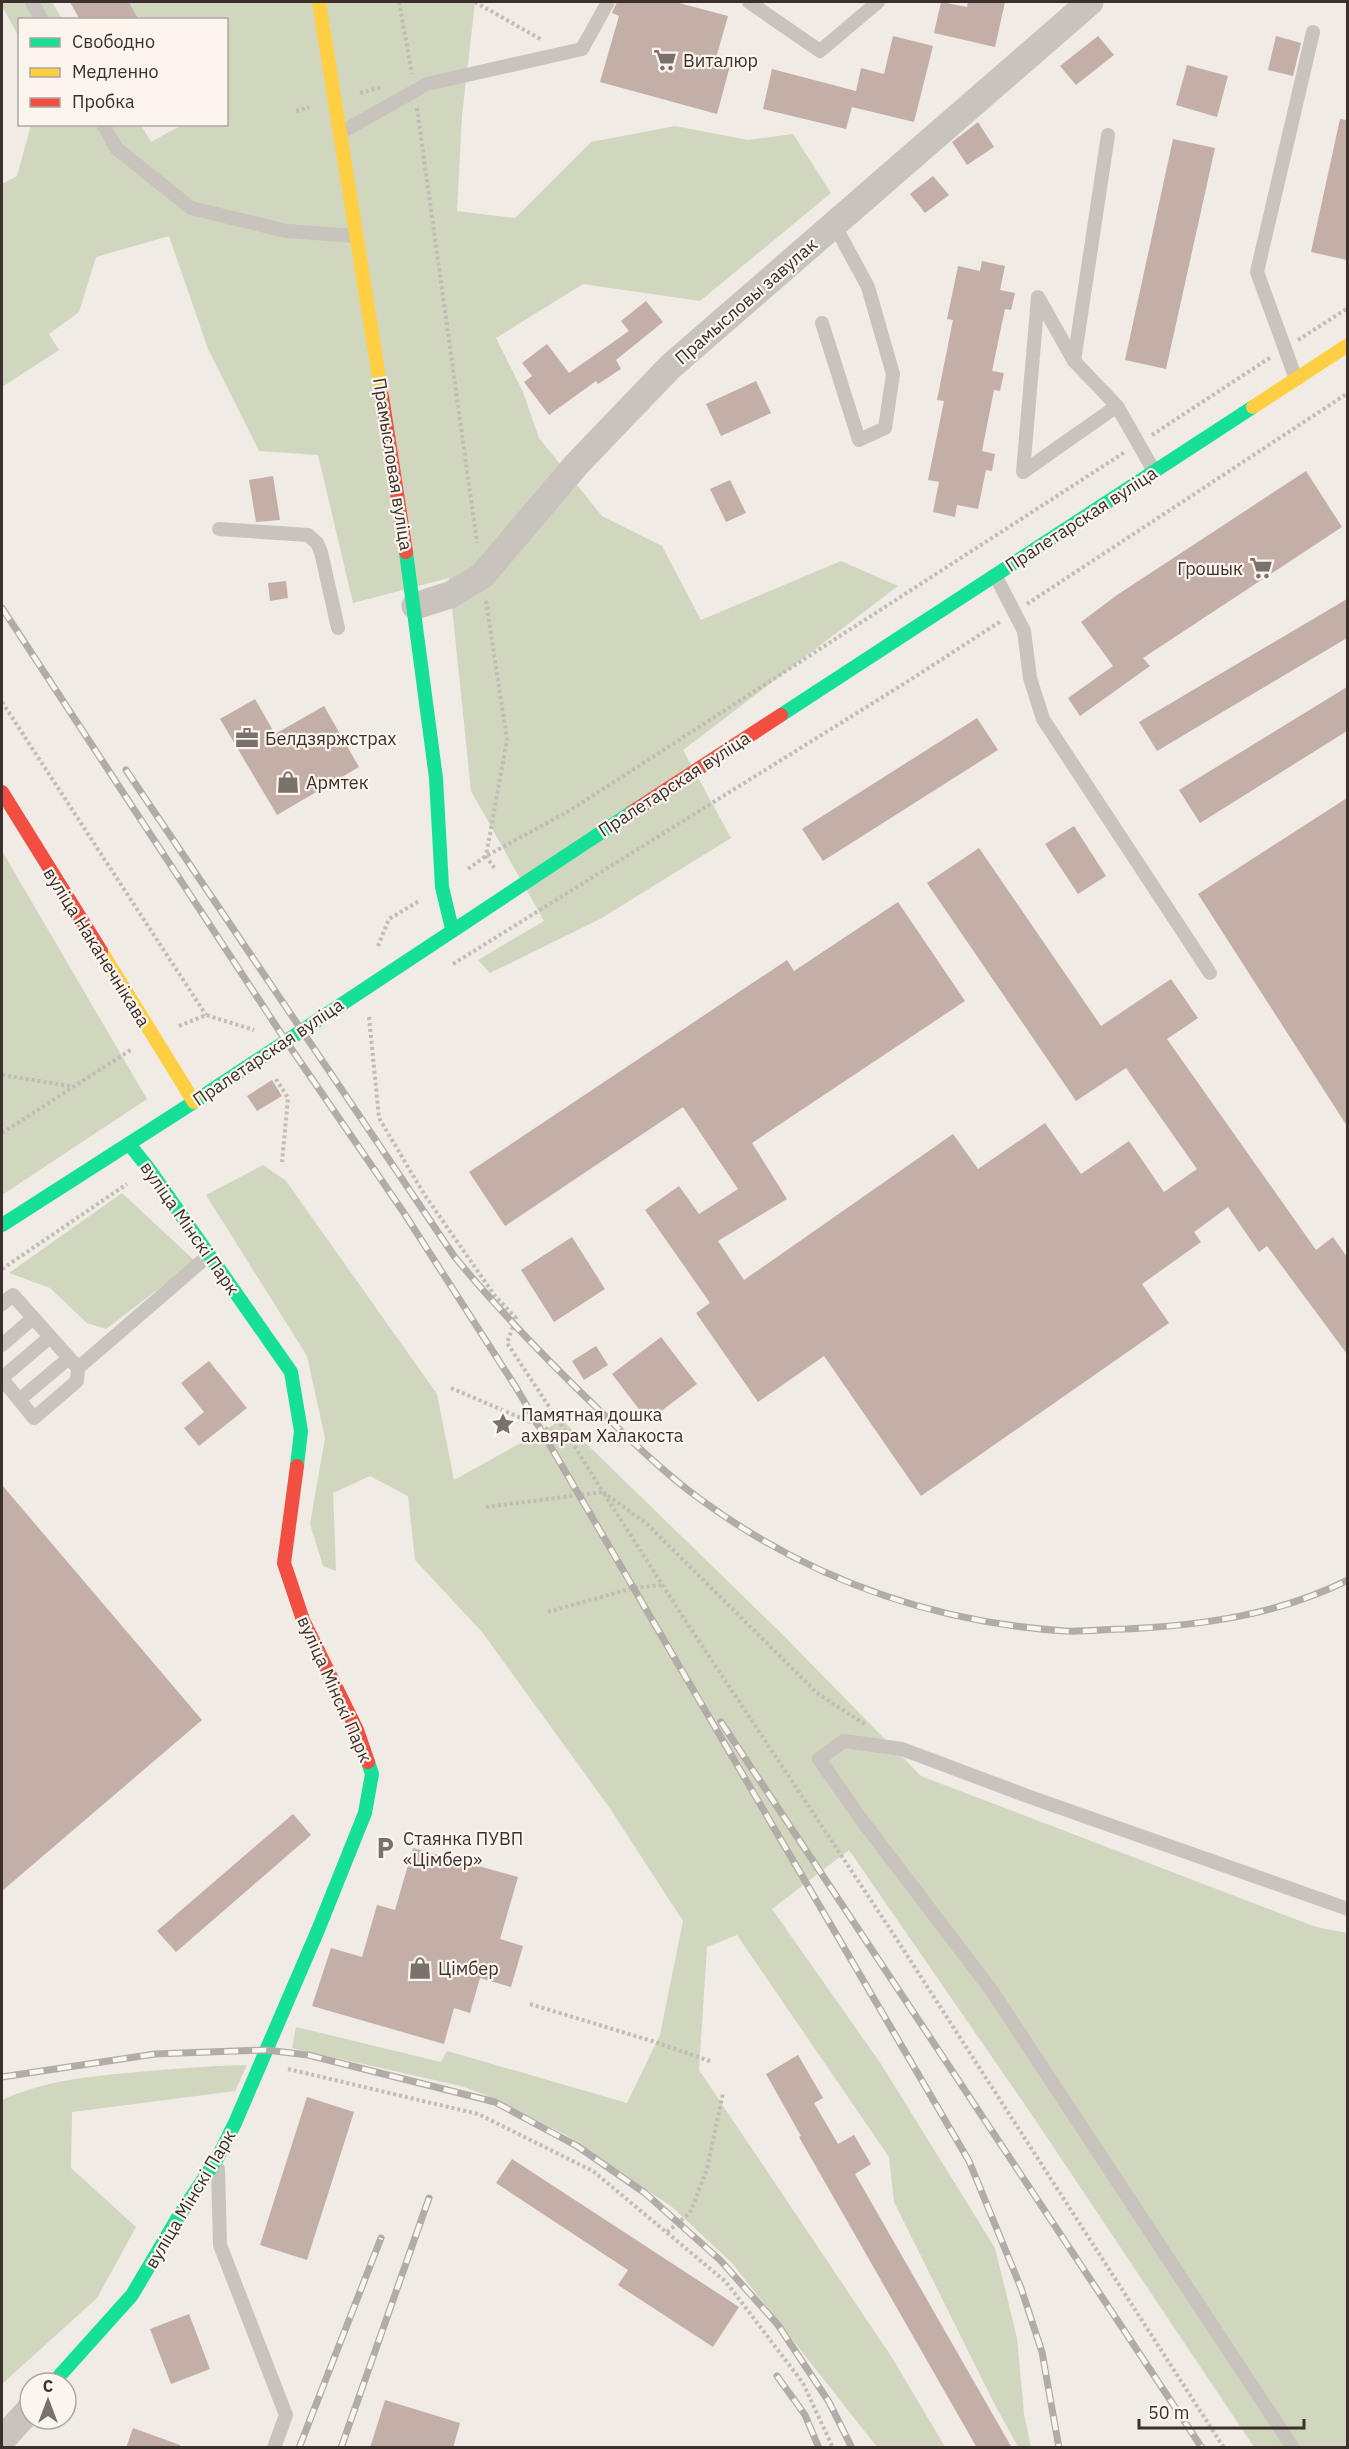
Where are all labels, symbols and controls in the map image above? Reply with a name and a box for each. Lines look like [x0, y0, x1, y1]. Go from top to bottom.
legend [18, 18, 228, 126]
text: Свободно [72, 30, 155, 53]
supermarket icon: Виталюр [652, 47, 678, 73]
place label: Виталюр [683, 49, 758, 72]
text: Медленно [72, 60, 159, 83]
text: Пробка [72, 90, 135, 113]
street label: Прамысловы завулак [670, 233, 822, 369]
street label: Прамысловая вуліца [368, 376, 418, 552]
street label: Пралетарская вуліца [1001, 461, 1162, 577]
supermarket icon: Грошык [1248, 555, 1274, 581]
place label: Грошык [1177, 557, 1243, 580]
office icon: Белдзяржстрах [234, 725, 260, 751]
street label: Пралетарская вуліца [594, 726, 755, 842]
place label: Белдзяржстрах [265, 727, 396, 750]
shop icon: Армтек [275, 769, 301, 795]
place label: Армтек [306, 771, 369, 794]
street label: вуліца Наканечнікава [39, 863, 156, 1031]
street label: Пралетарская вуліца [188, 993, 348, 1111]
street label: вуліца Мінскі Парк [135, 1157, 245, 1299]
place label: Памятная дошка ахвярам Халакоста [521, 1403, 684, 1447]
place icon: Памятная дошка ахвярам Халакоста [490, 1411, 516, 1437]
street label: вуліца Мінскі Парк [292, 1612, 378, 1766]
place label: Стаянка ПУВП «Цімбер» [403, 1827, 523, 1871]
parking icon: Стаянка ПУВП «Цімбер» [372, 1835, 398, 1861]
shop icon: Цімбер [407, 1955, 433, 1981]
place label: Цімбер [438, 1957, 499, 1980]
street label: вуліца Мінскі Парк [140, 2125, 241, 2273]
north arrow [18, 2371, 78, 2431]
text: С [43, 2376, 53, 2396]
scale bar [1139, 2392, 1304, 2430]
text: 50 m [1148, 2401, 1190, 2424]

